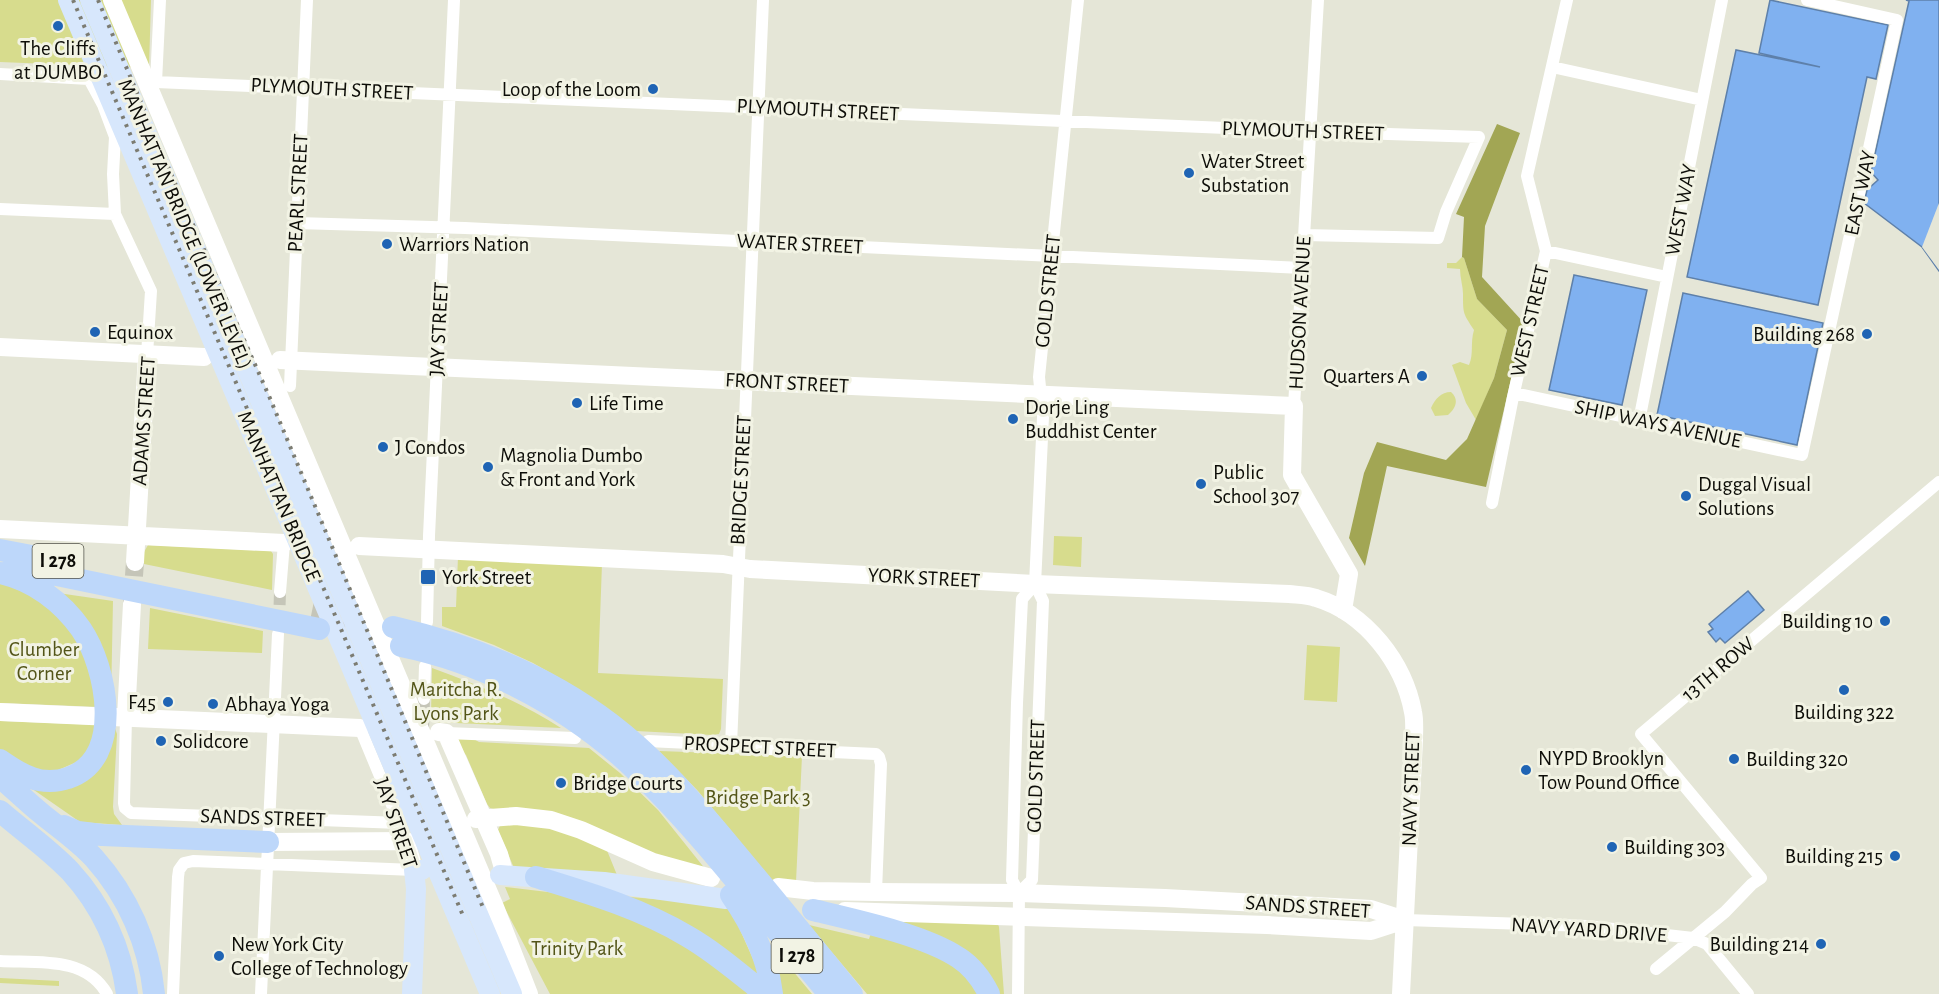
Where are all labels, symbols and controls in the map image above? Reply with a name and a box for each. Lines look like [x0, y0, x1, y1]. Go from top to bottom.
marker: The Cliffs at DUMBO [51, 19, 65, 33]
place label: The Cliffs at DUMBO [14, 38, 102, 83]
street label: PLYMOUTH STREET [250, 74, 414, 104]
street label: MANHATTAN BRIDGE (LOWER LEVEL) [114, 76, 256, 372]
place label: Loop of the Loom [502, 79, 641, 100]
marker: Loop of the Loom [646, 82, 660, 96]
street label: PLYMOUTH STREET [736, 95, 900, 125]
street label: PLYMOUTH STREET [1221, 118, 1385, 144]
street label: PEARL STREET [284, 133, 312, 253]
street label: EAST WAY [1841, 149, 1879, 237]
place label: Water Street Substation [1201, 151, 1304, 196]
street label: WEST WAY [1662, 162, 1700, 258]
marker: Water Street Substation [1182, 166, 1196, 180]
street label: WATER STREET [736, 230, 864, 258]
street label: GOLD STREET [1032, 233, 1064, 349]
place label: Warriors Nation [399, 234, 529, 255]
street label: HUDSON AVENUE [1286, 236, 1314, 390]
marker: Warriors Nation [380, 237, 394, 251]
street label: WEST STREET [1507, 263, 1553, 379]
street label: JAY STREET [426, 281, 452, 377]
place label: Equinox [107, 322, 173, 343]
place label: Building 268 [1753, 324, 1855, 345]
marker: Equinox [88, 325, 102, 339]
marker: Building 268 [1860, 327, 1874, 341]
street label: ADAMS STREET [129, 356, 159, 486]
place label: Quarters A [1323, 366, 1410, 387]
street label: FRONT STREET [725, 369, 849, 397]
marker: Quarters A [1415, 369, 1429, 383]
place label: Life Time [589, 393, 664, 414]
marker: Life Time [570, 396, 584, 410]
street label: SHIP WAYS AVENUE [1573, 396, 1743, 452]
place label: Dorje Ling Buddhist Center [1025, 397, 1157, 442]
street label: MANHATTAN BRIDGE [234, 408, 324, 584]
marker: Dorje Ling Buddhist Center [1006, 412, 1020, 426]
street label: BRIDGE STREET [727, 414, 755, 546]
place label: J Condos [395, 437, 465, 458]
marker: J Condos [376, 440, 390, 454]
place label: Magnolia Dumbo & Front and York [500, 445, 643, 490]
marker: Magnolia Dumbo & Front and York [481, 460, 495, 474]
place label: Public School 307 [1213, 462, 1300, 507]
place label: Duggal Visual Solutions [1698, 474, 1811, 519]
marker: Public School 307 [1194, 477, 1208, 491]
marker: Duggal Visual Solutions [1679, 489, 1693, 503]
road number: I 278 [32, 544, 84, 578]
street label: YORK STREET [867, 565, 981, 591]
place label: York Street [442, 567, 531, 588]
marker: York Street [419, 568, 437, 586]
place label: Building 10 [1782, 611, 1873, 632]
marker: Building 10 [1878, 614, 1892, 628]
street label: 13TH ROW [1678, 633, 1758, 705]
park label: Clumber Corner [9, 639, 80, 684]
park label: Maritcha R. Lyons Park [410, 679, 502, 724]
marker: Building 322 [1837, 683, 1851, 697]
place label: F45 [128, 692, 156, 713]
place label: Abhaya Yoga [225, 694, 330, 715]
marker: F45 [161, 695, 175, 709]
marker: Abhaya Yoga [206, 697, 220, 711]
place label: Building 322 [1794, 702, 1894, 723]
street label: GOLD STREET [1024, 719, 1048, 833]
place label: Solidcore [173, 731, 249, 752]
street label: NAVY STREET [1399, 731, 1423, 847]
street label: PROSPECT STREET [683, 733, 837, 761]
marker: Solidcore [154, 734, 168, 748]
place label: NYPD Brooklyn Tow Pound Office [1538, 748, 1680, 793]
place label: Building 320 [1746, 749, 1848, 770]
marker: Building 320 [1727, 752, 1741, 766]
marker: NYPD Brooklyn Tow Pound Office [1519, 763, 1533, 777]
place label: Bridge Courts [573, 773, 683, 794]
street label: JAY STREET [371, 775, 421, 871]
marker: Bridge Courts [554, 776, 568, 790]
park label: Bridge Park 3 [705, 787, 811, 808]
street label: SANDS STREET [200, 805, 326, 831]
place label: Building 303 [1624, 837, 1725, 858]
marker: Building 303 [1605, 840, 1619, 854]
place label: Building 215 [1785, 846, 1883, 867]
marker: Building 215 [1888, 849, 1902, 863]
street label: SANDS STREET [1245, 892, 1371, 922]
street label: NAVY YARD DRIVE [1511, 914, 1667, 946]
place label: New York City College of Technology [231, 934, 408, 979]
place label: Building 214 [1709, 934, 1809, 955]
marker: Building 214 [1814, 937, 1828, 951]
park label: Trinity Park [531, 938, 623, 959]
road number: I 278 [772, 939, 822, 973]
marker: New York City College of Technology [212, 949, 226, 963]

